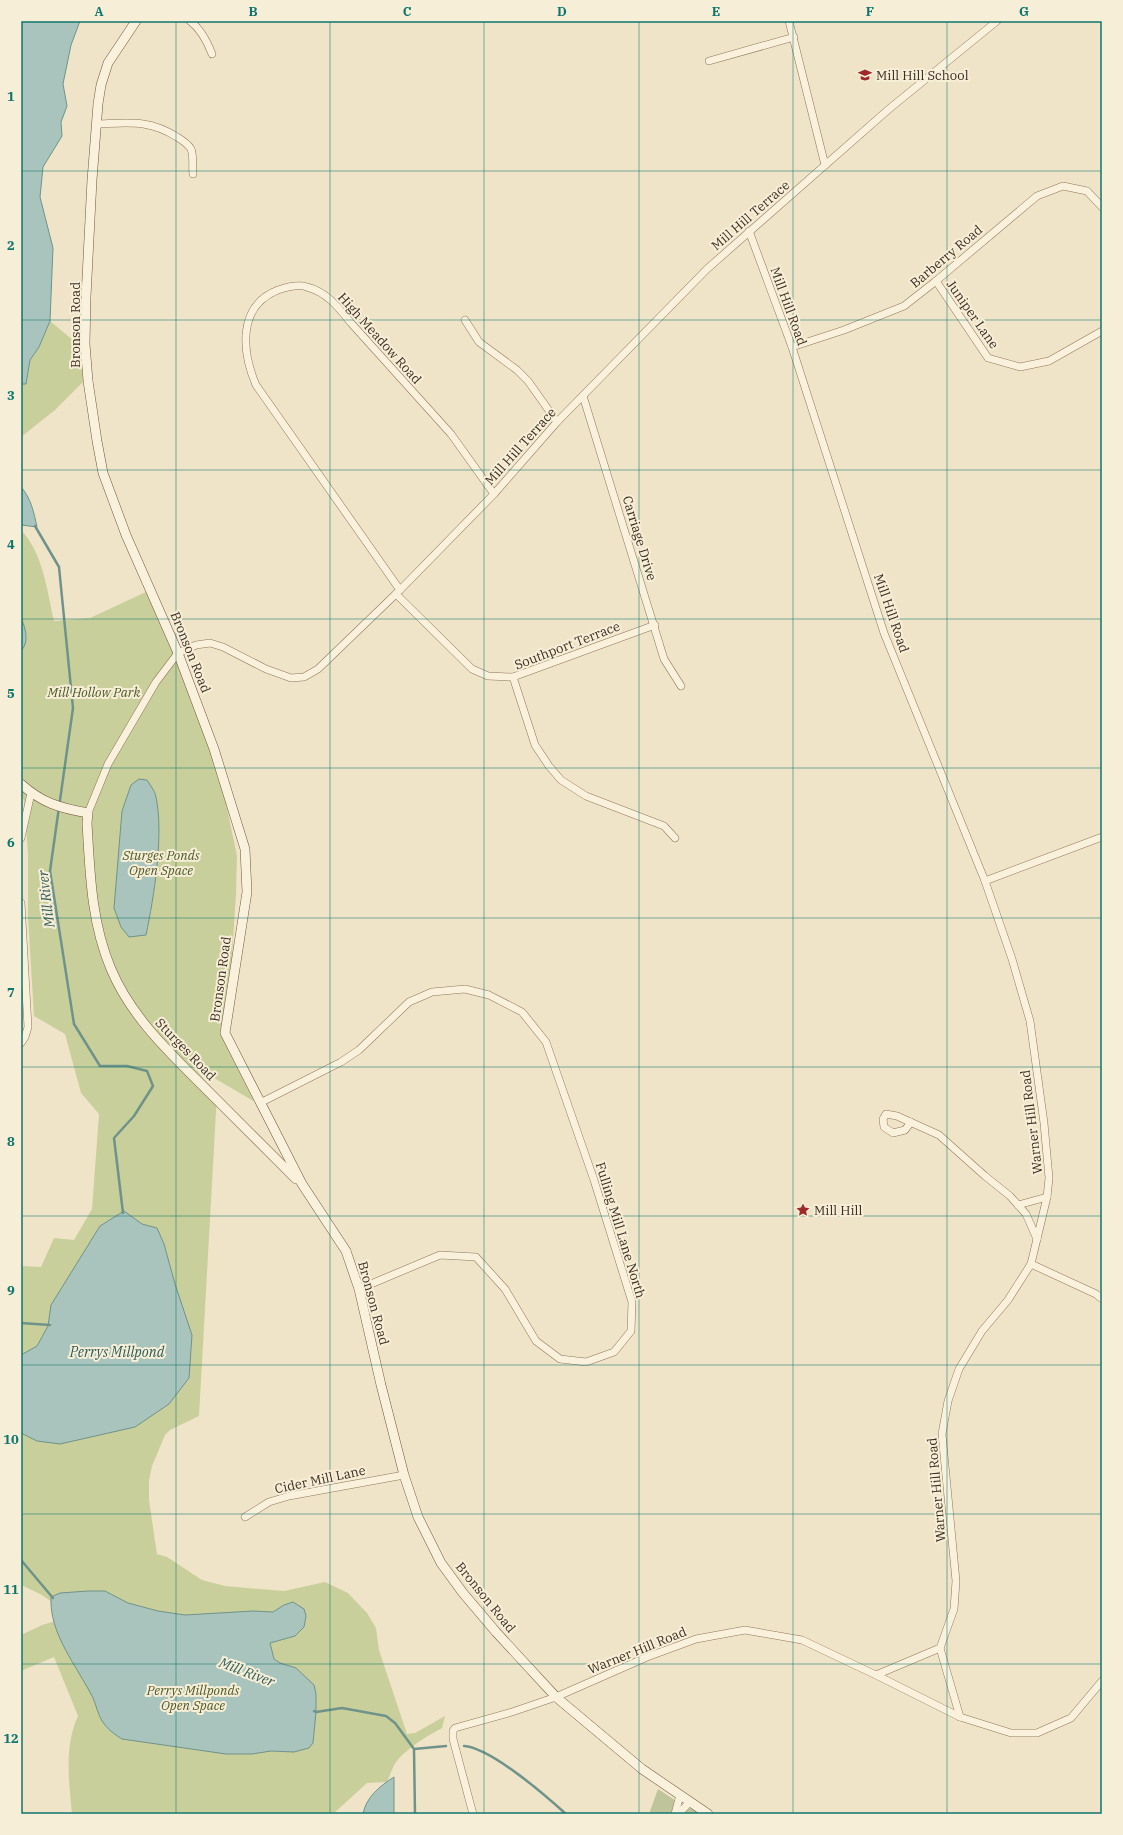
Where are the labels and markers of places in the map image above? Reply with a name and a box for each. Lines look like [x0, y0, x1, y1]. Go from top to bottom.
school or university icon: Mill Hill School [857, 67, 873, 83]
place label: Mill Hill School [876, 67, 969, 84]
place icon: Mill Hill [795, 1202, 811, 1218]
place label: Mill Hill [814, 1202, 862, 1219]

